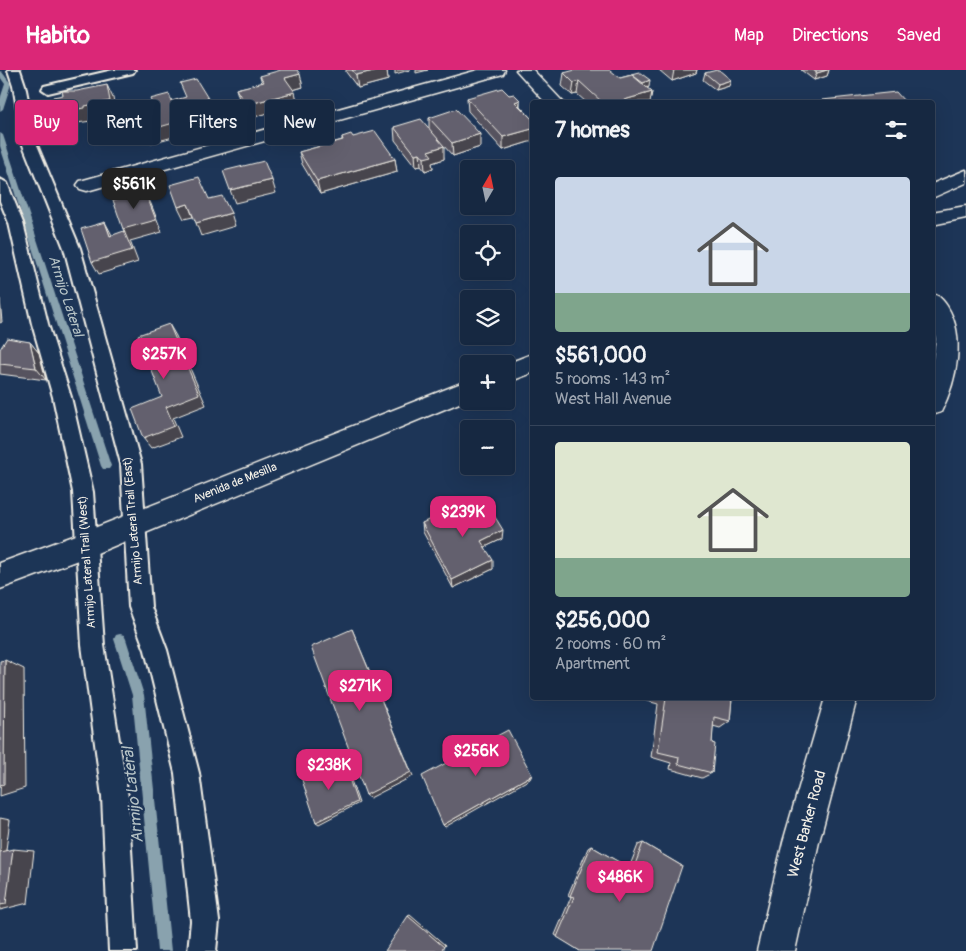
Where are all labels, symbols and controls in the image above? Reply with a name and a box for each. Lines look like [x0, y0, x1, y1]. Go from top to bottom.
text: Habito [25, 21, 90, 50]
text: Map [734, 24, 764, 47]
text: Directions [792, 24, 868, 47]
text: Saved [896, 24, 941, 47]
chip: Buy [15, 100, 78, 145]
chip: Rent [88, 100, 160, 145]
chip: Filters [170, 100, 255, 145]
chip: New [265, 100, 334, 145]
icon: filters [882, 116, 910, 144]
text: 7 homes [555, 117, 630, 144]
north arrow [460, 160, 515, 215]
map controls [460, 160, 515, 475]
pin: $561K [99, 168, 169, 210]
text: $561K [113, 174, 155, 194]
icon: home [688, 209, 778, 299]
button: locate [460, 225, 515, 280]
water label: Armijo Lateral [45, 253, 88, 340]
button: layers [460, 290, 515, 345]
pin: $257K [129, 338, 199, 380]
text: $561,000 [555, 342, 647, 369]
text: $257K [142, 344, 186, 364]
button: + [460, 355, 515, 410]
text: 5 rooms · 143 m² [555, 369, 670, 389]
text: West Hall Avenue [555, 389, 671, 409]
button: − [460, 420, 515, 475]
street label: Armijo Lateral Trail (East) [120, 456, 146, 586]
street label: Avenida de Mesilla [191, 459, 279, 507]
icon: home [688, 475, 778, 565]
street label: Armijo Lateral Trail (West) [75, 495, 99, 629]
pin: $239K [428, 496, 498, 538]
text: $239K [441, 502, 485, 522]
text: $256,000 [555, 607, 650, 634]
text: 2 rooms · 60 m² [555, 634, 666, 654]
text: Apartment [555, 654, 630, 674]
pin: $271K [325, 670, 395, 712]
text: $271K [339, 676, 381, 696]
pin: $256K [441, 734, 511, 777]
text: $256K [453, 741, 499, 761]
water label: Armijo Lateral [118, 744, 148, 844]
pin: $238K [294, 748, 364, 791]
text: $238K [307, 755, 351, 775]
street label: West Barker Road [784, 768, 830, 880]
pin: $486K [585, 860, 655, 903]
text: $486K [598, 867, 642, 887]

